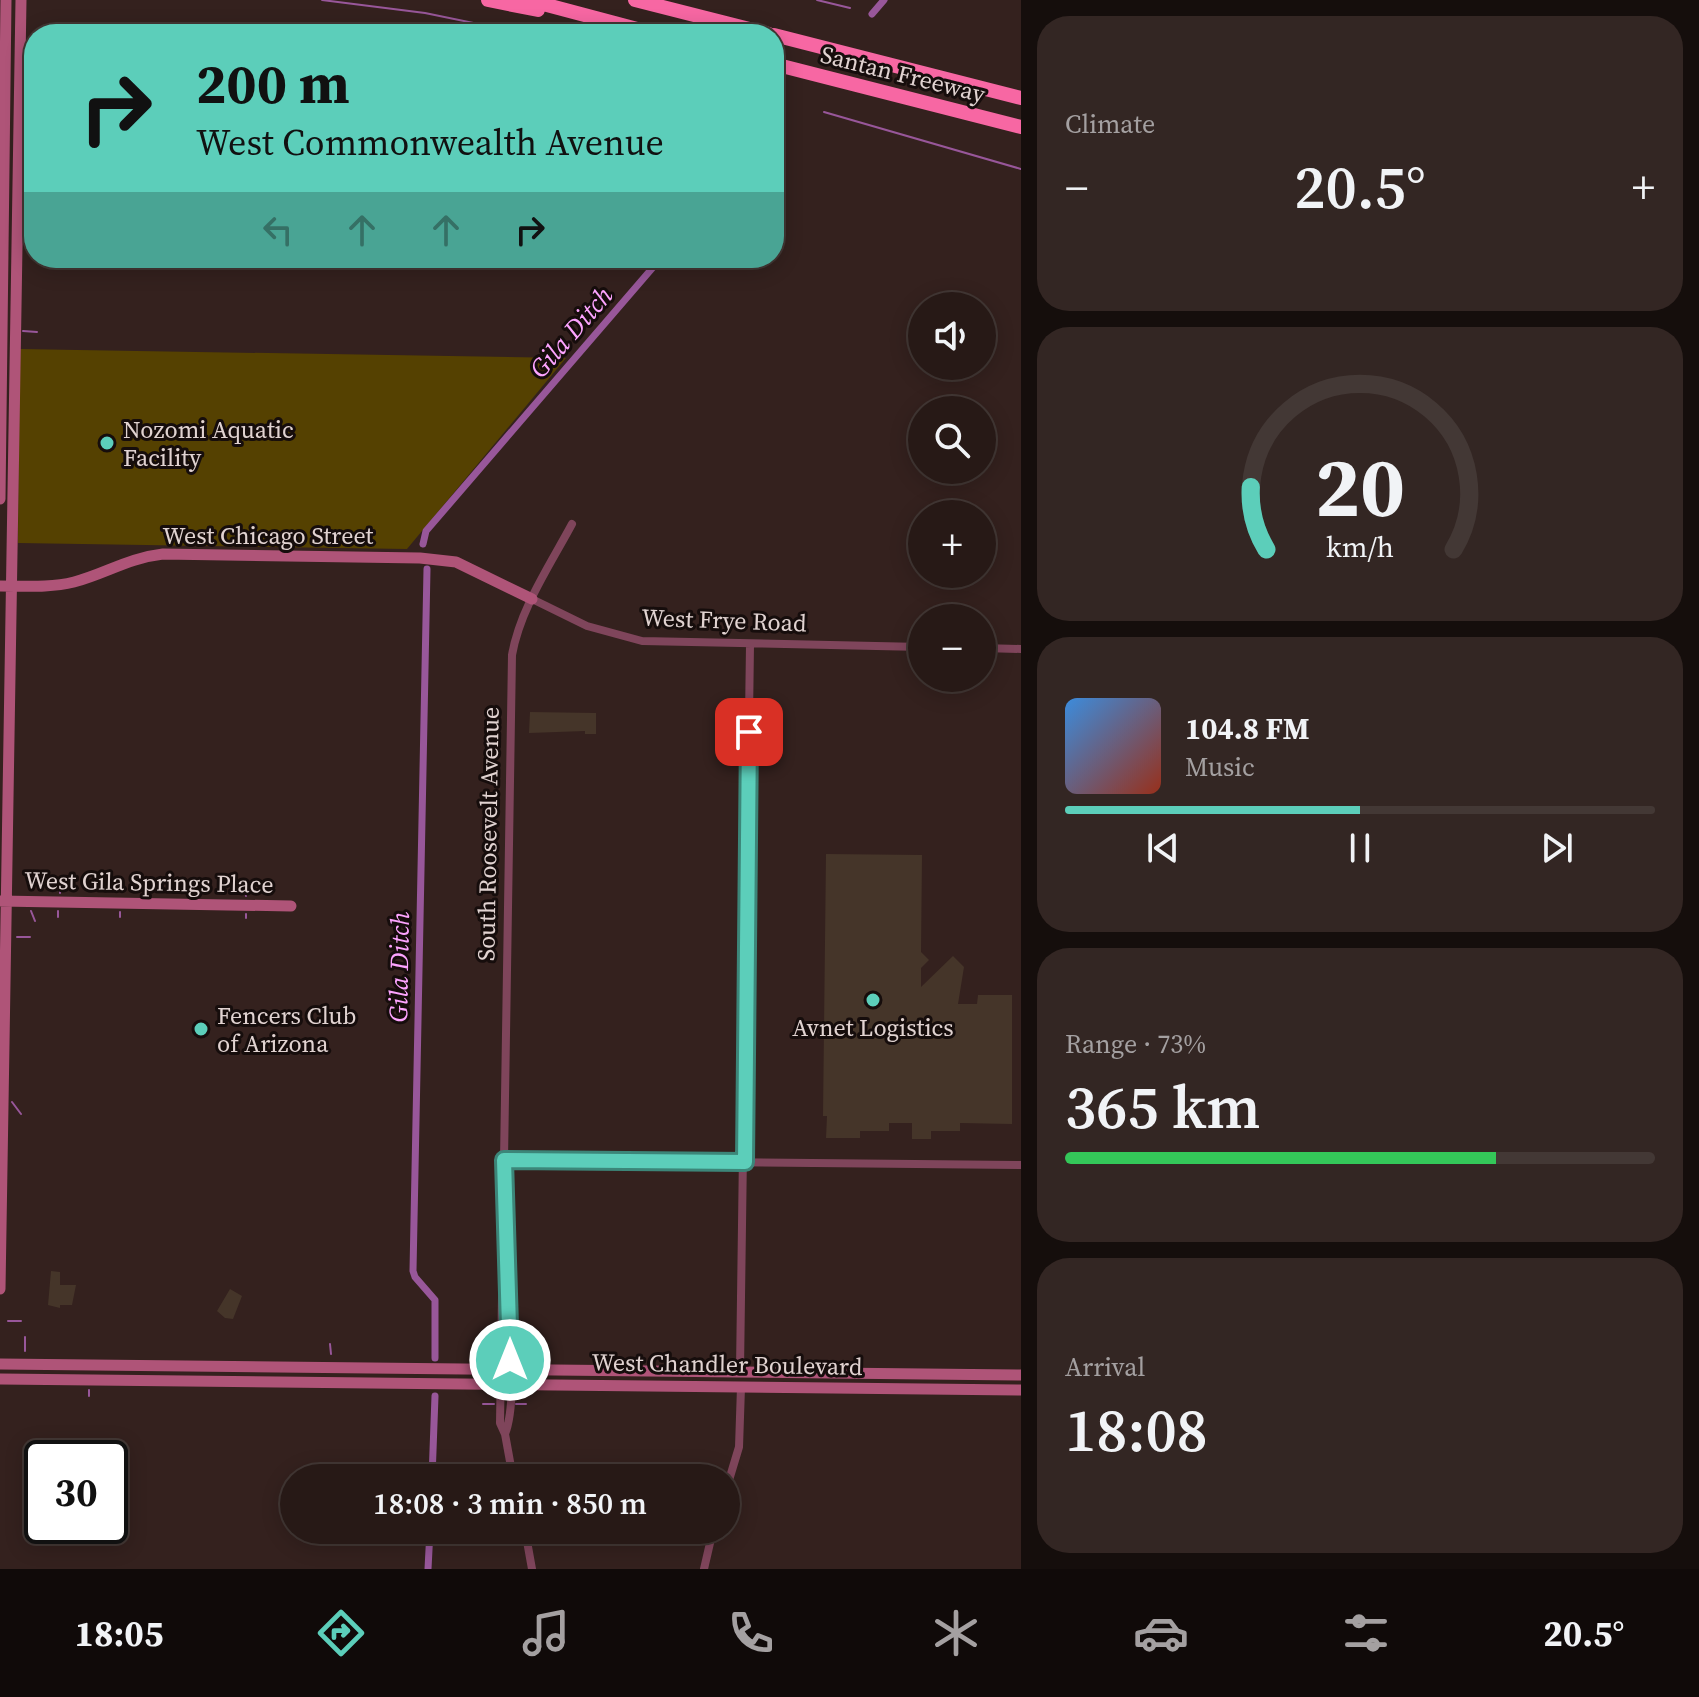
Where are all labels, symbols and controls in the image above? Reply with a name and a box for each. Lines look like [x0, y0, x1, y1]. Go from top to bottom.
street label: Santan Freeway [817, 38, 989, 111]
text: 200 m [196, 45, 350, 122]
icon: right [64, 56, 168, 160]
text: Climate [1065, 106, 1155, 142]
text: West Commonwealth Avenue [196, 118, 664, 167]
text: 20.5° [1294, 146, 1426, 228]
text: − [1065, 157, 1088, 218]
text: + [1632, 157, 1655, 218]
icon: left [256, 208, 300, 252]
icon: ahead [340, 208, 384, 252]
icon: ahead [424, 208, 468, 252]
icon: right [508, 208, 552, 252]
water label: Gila Ditch [521, 278, 621, 386]
map controls [908, 292, 996, 692]
button: sound [908, 292, 996, 380]
button: search [908, 396, 996, 484]
place label: Nozomi Aquatic Facility [123, 413, 294, 474]
text: 20 [1315, 429, 1405, 543]
marker: Nozomi Aquatic Facility [98, 434, 116, 452]
button: + [908, 500, 996, 588]
street label: West Chicago Street [163, 519, 374, 552]
text: km/h [1326, 527, 1394, 567]
street label: West Frye Road [641, 601, 808, 639]
button: − [908, 604, 996, 692]
pin [715, 698, 783, 766]
street label: South Roosevelt Avenue [469, 707, 507, 961]
text: 104.8 FM [1185, 708, 1310, 749]
icon: arrive [727, 710, 771, 754]
text: Music [1185, 749, 1255, 785]
icon: previous [1141, 826, 1185, 870]
icon: pause [1338, 826, 1382, 870]
icon: next [1535, 826, 1579, 870]
street label: West Gila Springs Place [24, 863, 274, 901]
water label: Gila Ditch [380, 911, 418, 1023]
marker: Avnet Logistics [864, 991, 882, 1009]
place label: Fencers Club of Arizona [217, 999, 356, 1060]
place label: Avnet Logistics [792, 1011, 954, 1044]
marker: Fencers Club of Arizona [192, 1020, 210, 1038]
text: Range · 73% [1065, 1026, 1206, 1062]
text: 365 km [1065, 1066, 1261, 1148]
position arrow [468, 1318, 552, 1402]
street label: West Chandler Boulevard [591, 1345, 863, 1383]
text: Arrival [1065, 1349, 1145, 1385]
text: 18:08 [1065, 1389, 1208, 1471]
speed limit sign: 30 [24, 1440, 128, 1544]
text: 18:08 · 3 min · 850 m [373, 1483, 647, 1524]
icon: directions [313, 1605, 369, 1661]
icon: music [518, 1605, 574, 1661]
icon: phone [723, 1605, 779, 1661]
icon: climate [928, 1605, 984, 1661]
icon: car [1133, 1605, 1189, 1661]
icon: filters [1338, 1605, 1394, 1661]
text: 18:05 [75, 1609, 163, 1658]
text: 20.5° [1543, 1609, 1624, 1658]

